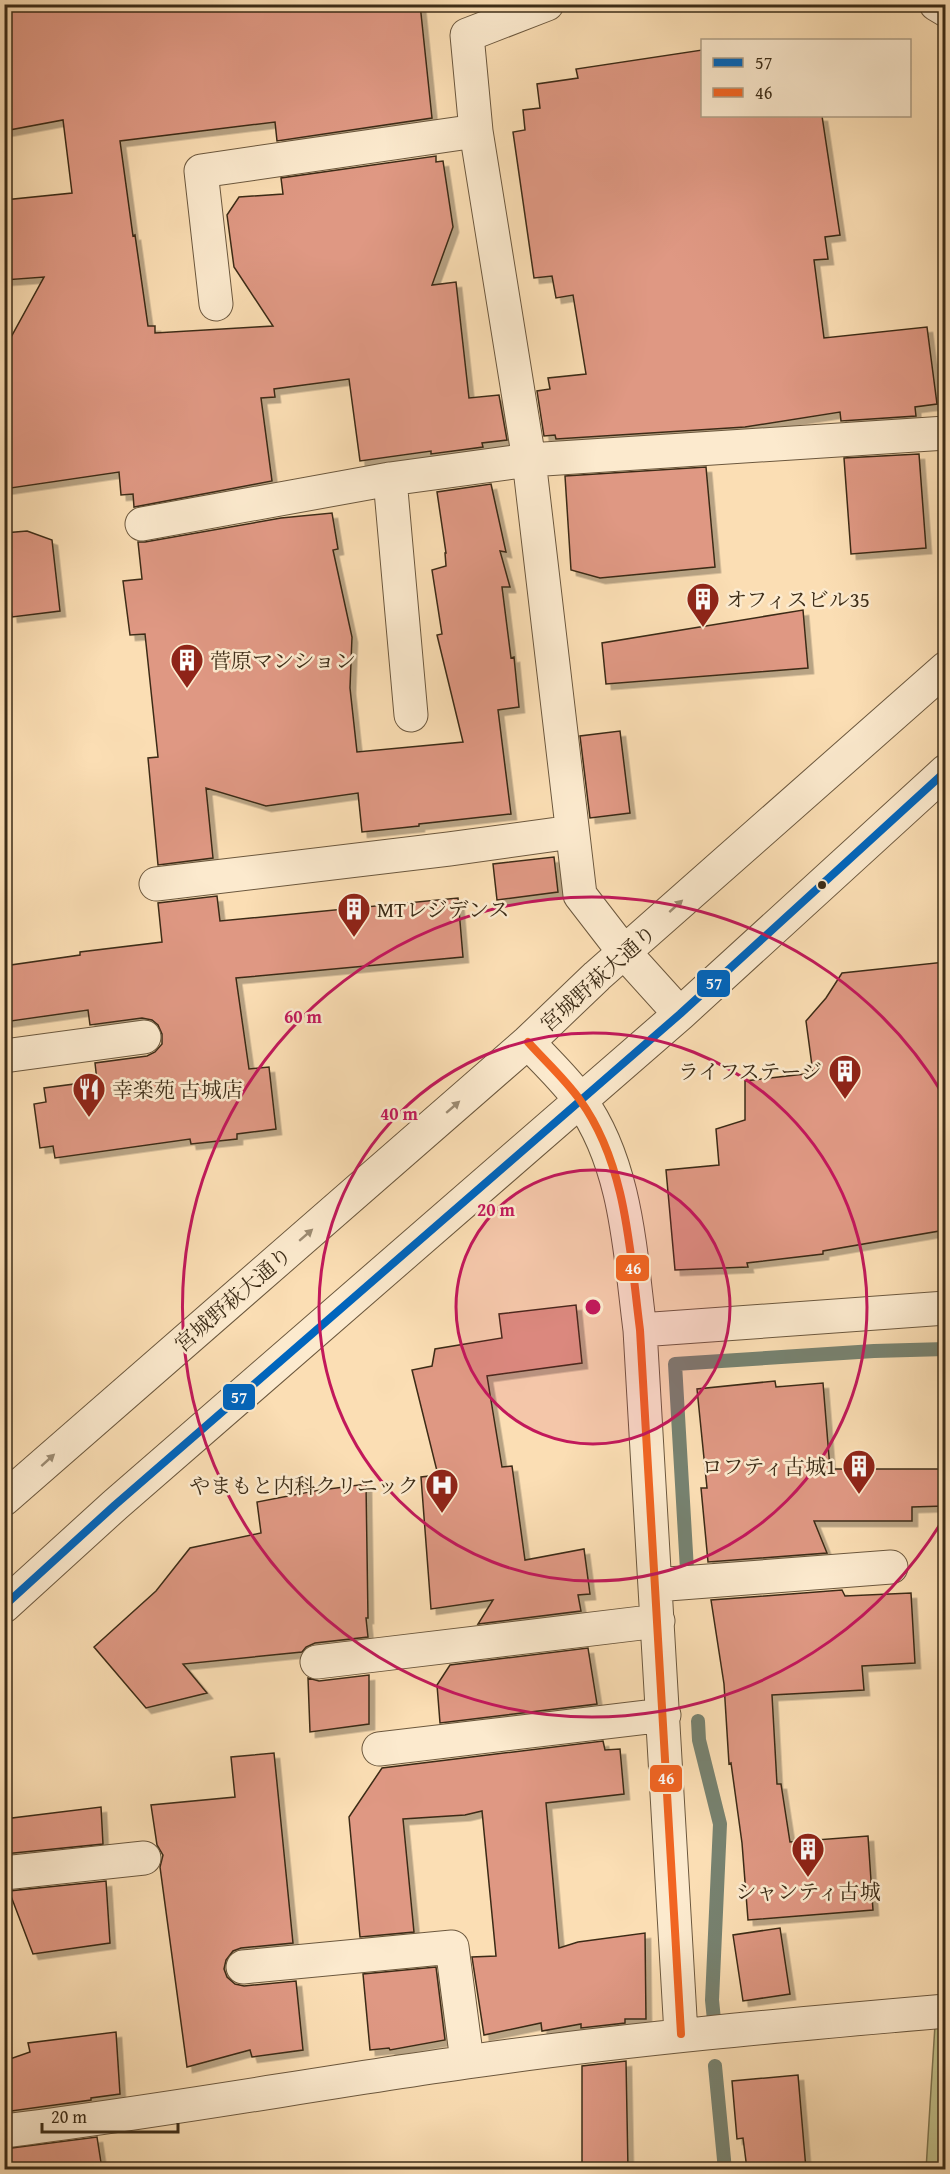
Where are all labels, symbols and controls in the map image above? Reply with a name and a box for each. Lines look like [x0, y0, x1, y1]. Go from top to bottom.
legend [701, 39, 911, 117]
text: 57 [755, 49, 772, 76]
text: 46 [755, 79, 772, 106]
building icon: オフィスビル35 [685, 581, 721, 628]
place label: オフィスビル35 [726, 584, 870, 615]
building icon: 菅原マンション [169, 642, 205, 689]
place label: 菅原マンション [210, 645, 356, 676]
unlabelled marker [816, 879, 828, 891]
building icon: MTレジデンス [336, 891, 372, 938]
place label: MTレジデンス [377, 894, 509, 925]
one-way arrow [668, 900, 684, 913]
street label: 宮城野萩大通り [533, 917, 663, 1039]
line badge: 57 [696, 969, 731, 998]
text: 57 [706, 971, 722, 995]
text: 60 m [284, 1003, 323, 1030]
building icon: ライフステージ [827, 1053, 863, 1100]
place label: ライフステージ [678, 1056, 822, 1087]
restaurant icon: 幸楽苑 古城店 [71, 1071, 107, 1118]
place label: 幸楽苑 古城店 [112, 1074, 243, 1105]
text: 40 m [380, 1100, 419, 1127]
one-way arrow [445, 1101, 460, 1114]
text: 20 m [477, 1196, 516, 1223]
one-way arrow [298, 1229, 313, 1242]
street label: 宮城野萩大通り [167, 1239, 299, 1359]
line badge: 46 [615, 1254, 650, 1282]
text: 46 [625, 1256, 641, 1280]
centre of rings [583, 1297, 603, 1317]
line badge: 57 [222, 1383, 256, 1411]
text: 57 [231, 1385, 247, 1409]
building icon: ロフティ古城1 [841, 1448, 877, 1495]
place label: ロフティ古城1 [702, 1451, 836, 1482]
one-way arrow [40, 1454, 55, 1467]
hospital icon: やまもと内科クリニック [424, 1467, 460, 1514]
place label: やまもと内科クリニック [189, 1470, 419, 1501]
line badge: 46 [649, 1764, 683, 1793]
text: 46 [658, 1766, 674, 1790]
building icon: シャンティ古城 [790, 1831, 826, 1878]
place label: シャンティ古城 [736, 1876, 880, 1907]
scale bar [42, 2096, 178, 2134]
text: 20 m [51, 2103, 87, 2130]

